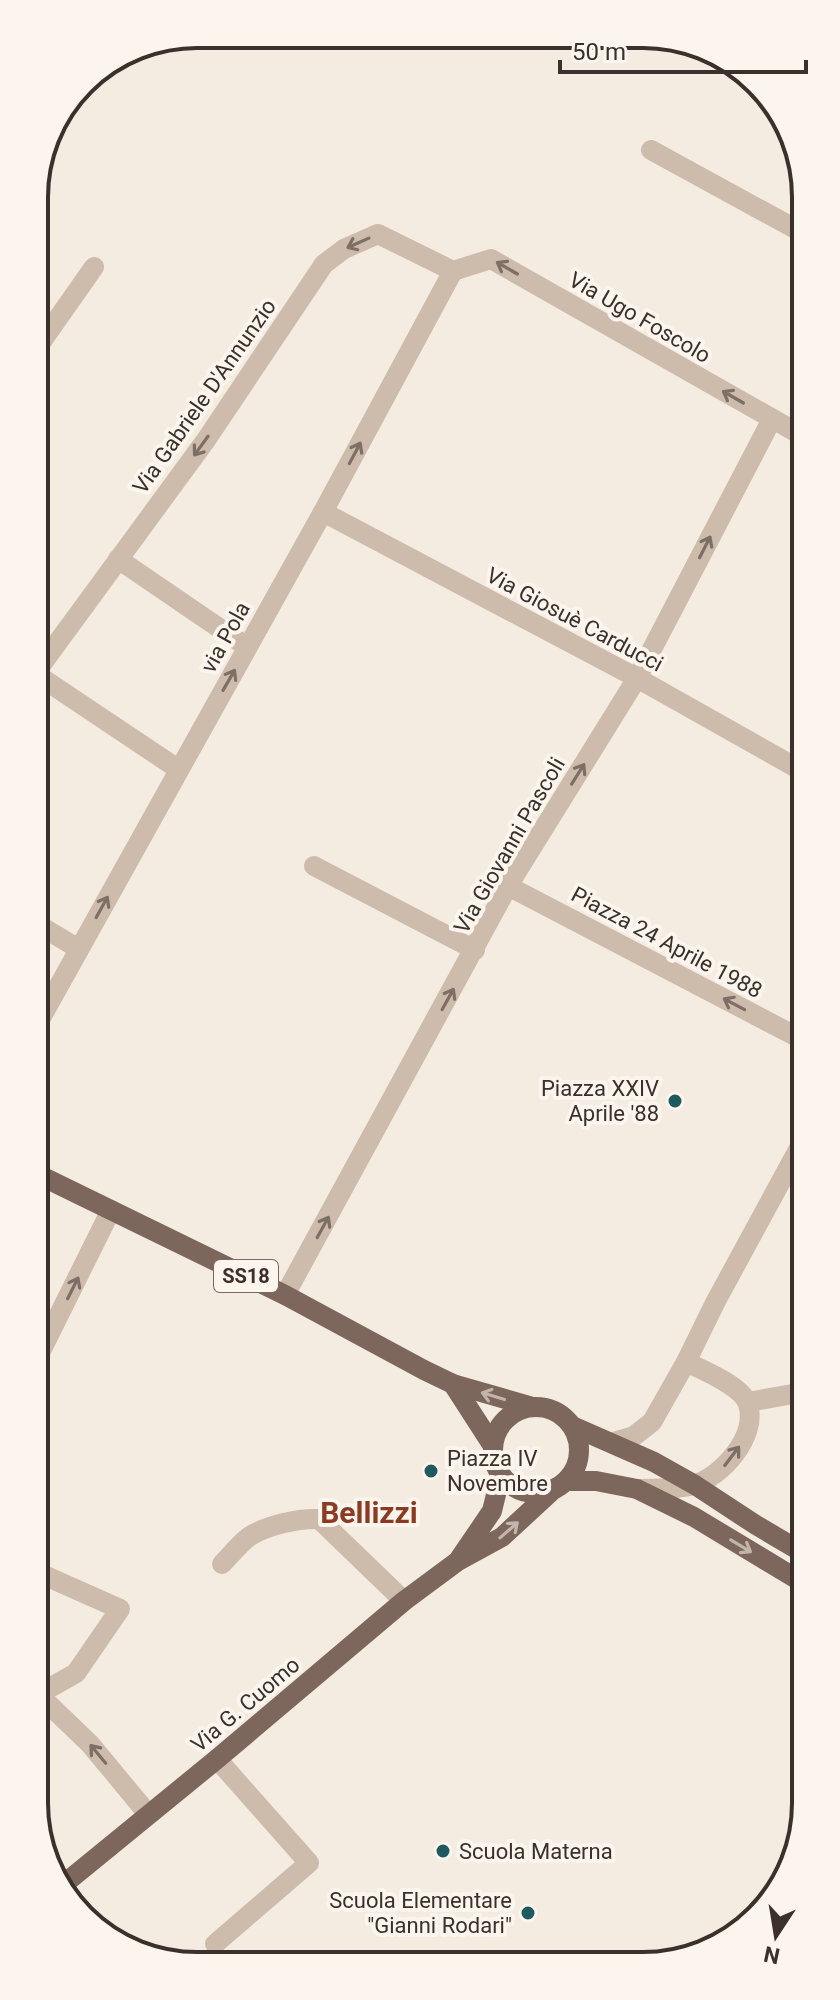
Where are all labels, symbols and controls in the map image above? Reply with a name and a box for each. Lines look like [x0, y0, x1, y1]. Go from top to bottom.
scale bar [560, 24, 806, 74]
text: 50 m [572, 38, 626, 66]
one-way arrow [346, 236, 370, 251]
one-way arrow [496, 260, 519, 276]
street label: Via Ugo Foscolo [565, 267, 715, 368]
street label: Via Gabriele D'Annunzio [128, 294, 281, 498]
one-way arrow [722, 389, 745, 405]
one-way arrow [193, 435, 209, 457]
one-way arrow [347, 442, 363, 465]
one-way arrow [697, 536, 713, 560]
street label: Via Giosuè Carducci [482, 562, 667, 677]
street label: via Pola [196, 597, 255, 677]
one-way arrow [221, 669, 237, 692]
street label: Via Giovanni Pascoli [449, 753, 570, 938]
one-way arrow [570, 763, 586, 786]
street label: Piazza 24 Aprile 1988 [567, 882, 766, 1003]
one-way arrow [95, 896, 110, 920]
one-way arrow [441, 988, 457, 1012]
one-way arrow [723, 996, 747, 1012]
place label: Piazza XXIV Aprile '88 [541, 1076, 659, 1126]
marker: Piazza XXIV Aprile '88 [666, 1092, 684, 1110]
one-way arrow [315, 1216, 331, 1239]
road number: SS18 [214, 1260, 278, 1292]
one-way arrow [66, 1276, 81, 1300]
one-way arrow [480, 1388, 506, 1403]
place label: Piazza IV Novembre [447, 1446, 548, 1496]
one-way arrow [723, 1446, 740, 1467]
marker: Piazza IV Novembre [422, 1462, 440, 1480]
district label: Bellizzi [320, 1495, 418, 1530]
one-way arrow [498, 1521, 519, 1539]
one-way arrow [729, 1538, 752, 1554]
street label: Via G. Cuomo [186, 1652, 305, 1757]
one-way arrow [89, 1744, 107, 1764]
place label: Scuola Materna [459, 1839, 613, 1864]
marker: Scuola Materna [434, 1842, 452, 1860]
place label: Scuola Elementare "Gianni Rodari" [329, 1888, 512, 1938]
north arrow [736, 1896, 816, 1976]
marker: Scuola Elementare "Gianni Rodari" [519, 1904, 537, 1922]
text: N [762, 1941, 782, 1969]

